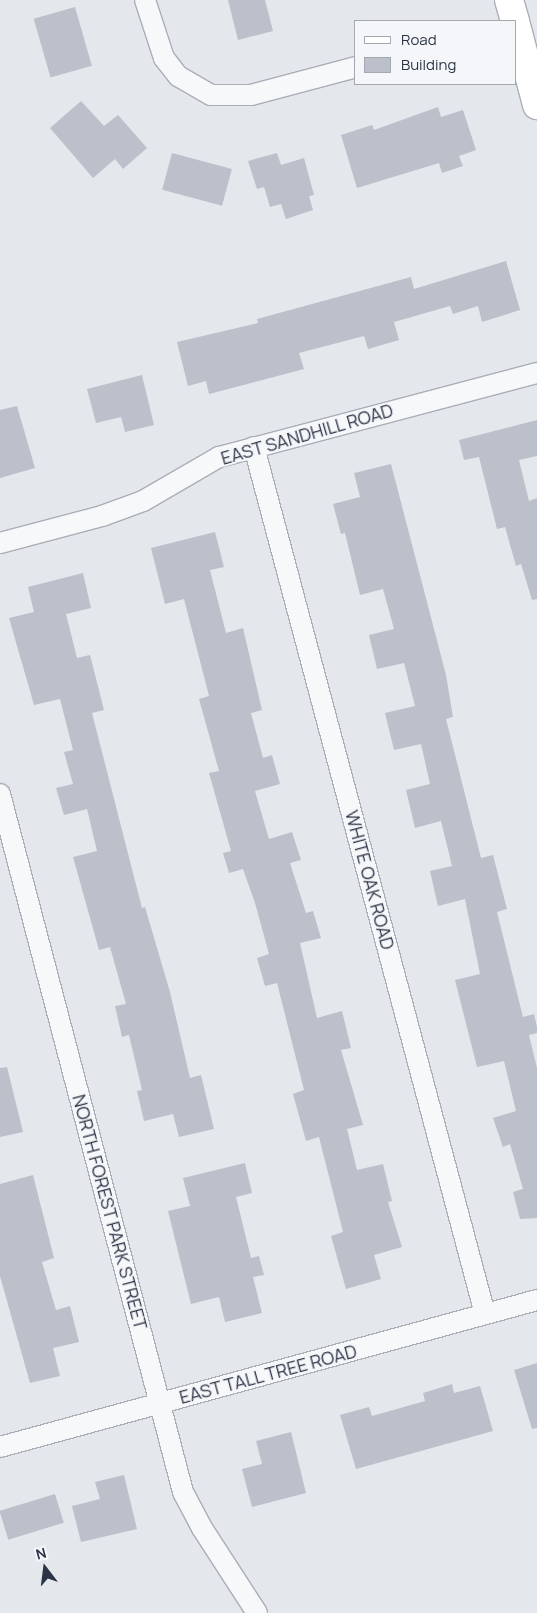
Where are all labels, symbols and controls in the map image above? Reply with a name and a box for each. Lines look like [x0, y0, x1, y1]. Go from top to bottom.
legend [354, 20, 517, 85]
text: Road [401, 29, 437, 50]
text: Building [401, 54, 456, 75]
street label: EAST SANDHILL ROAD [218, 399, 396, 469]
street label: WHITE OAK ROAD [341, 808, 399, 952]
street label: NORTH FOREST PARK STREET [68, 1092, 152, 1332]
street label: EAST TALL TREE ROAD [176, 1340, 360, 1408]
north arrow [20, 1543, 70, 1593]
text: N [34, 1543, 48, 1564]

